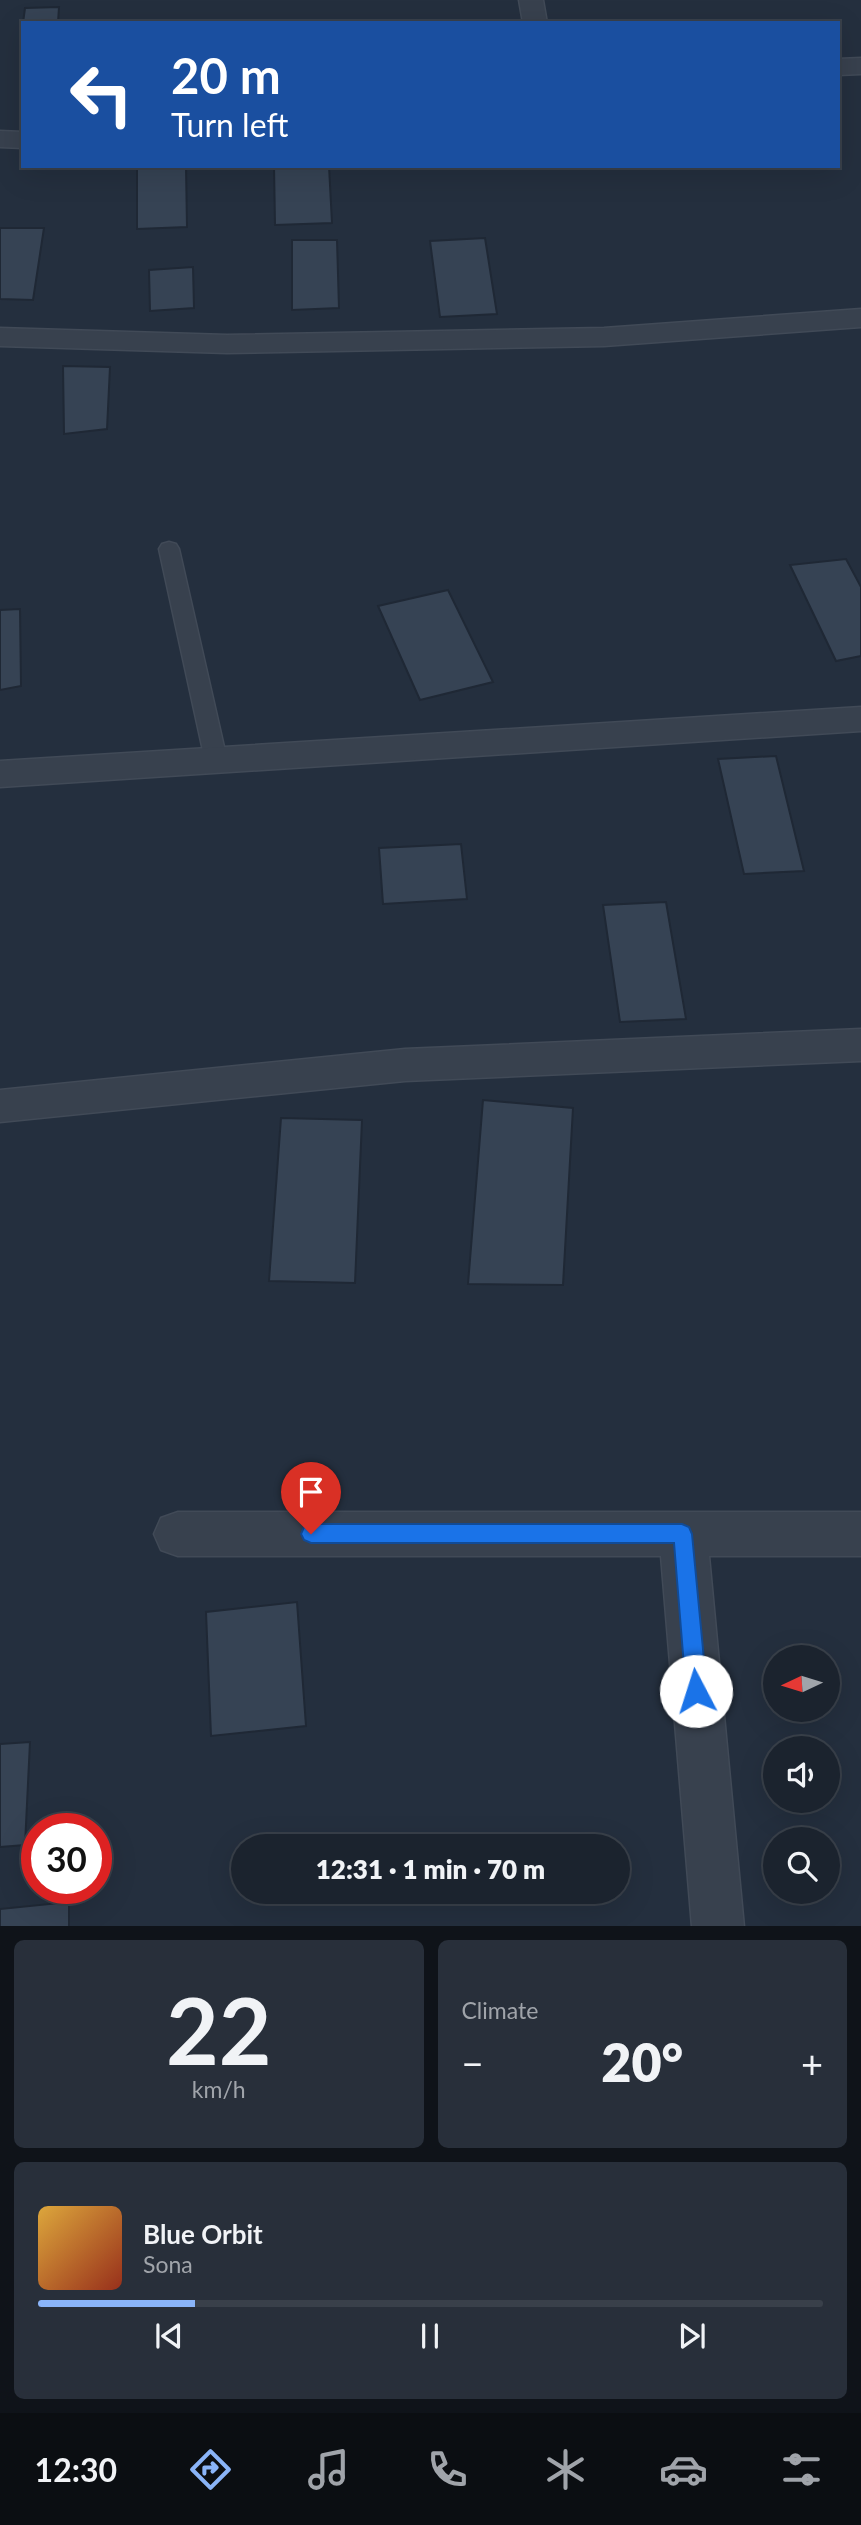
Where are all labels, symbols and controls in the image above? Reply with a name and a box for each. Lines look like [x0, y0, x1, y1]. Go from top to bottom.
text: 20 m [171, 46, 281, 104]
icon: left [56, 49, 147, 140]
text: Turn left [171, 105, 288, 144]
pin [281, 1462, 341, 1534]
icon: arrive [292, 1473, 330, 1511]
north arrow [763, 1645, 840, 1722]
map controls [763, 1645, 840, 1904]
position arrow [659, 1654, 733, 1728]
button: sound [763, 1736, 840, 1813]
speed limit sign: 30 [21, 1813, 112, 1904]
button: search [763, 1827, 840, 1904]
text: 12:31 · 1 min · 70 m [316, 1853, 545, 1885]
text: 22 [166, 1975, 272, 2084]
text: Climate [462, 1996, 538, 2024]
text: 20° [601, 2031, 683, 2093]
text: − [462, 2040, 484, 2086]
text: + [801, 2040, 823, 2086]
text: km/h [192, 2075, 246, 2103]
text: Blue Orbit [143, 2218, 263, 2250]
text: Sona [143, 2250, 193, 2278]
icon: previous [150, 2317, 188, 2355]
icon: pause [411, 2317, 449, 2355]
icon: next [673, 2317, 711, 2355]
icon: directions [186, 2445, 235, 2494]
icon: music [304, 2445, 353, 2494]
icon: phone [423, 2445, 472, 2494]
icon: climate [541, 2445, 590, 2494]
icon: car [659, 2445, 708, 2494]
icon: filters [777, 2445, 826, 2494]
text: 12:30 [35, 2450, 117, 2489]

